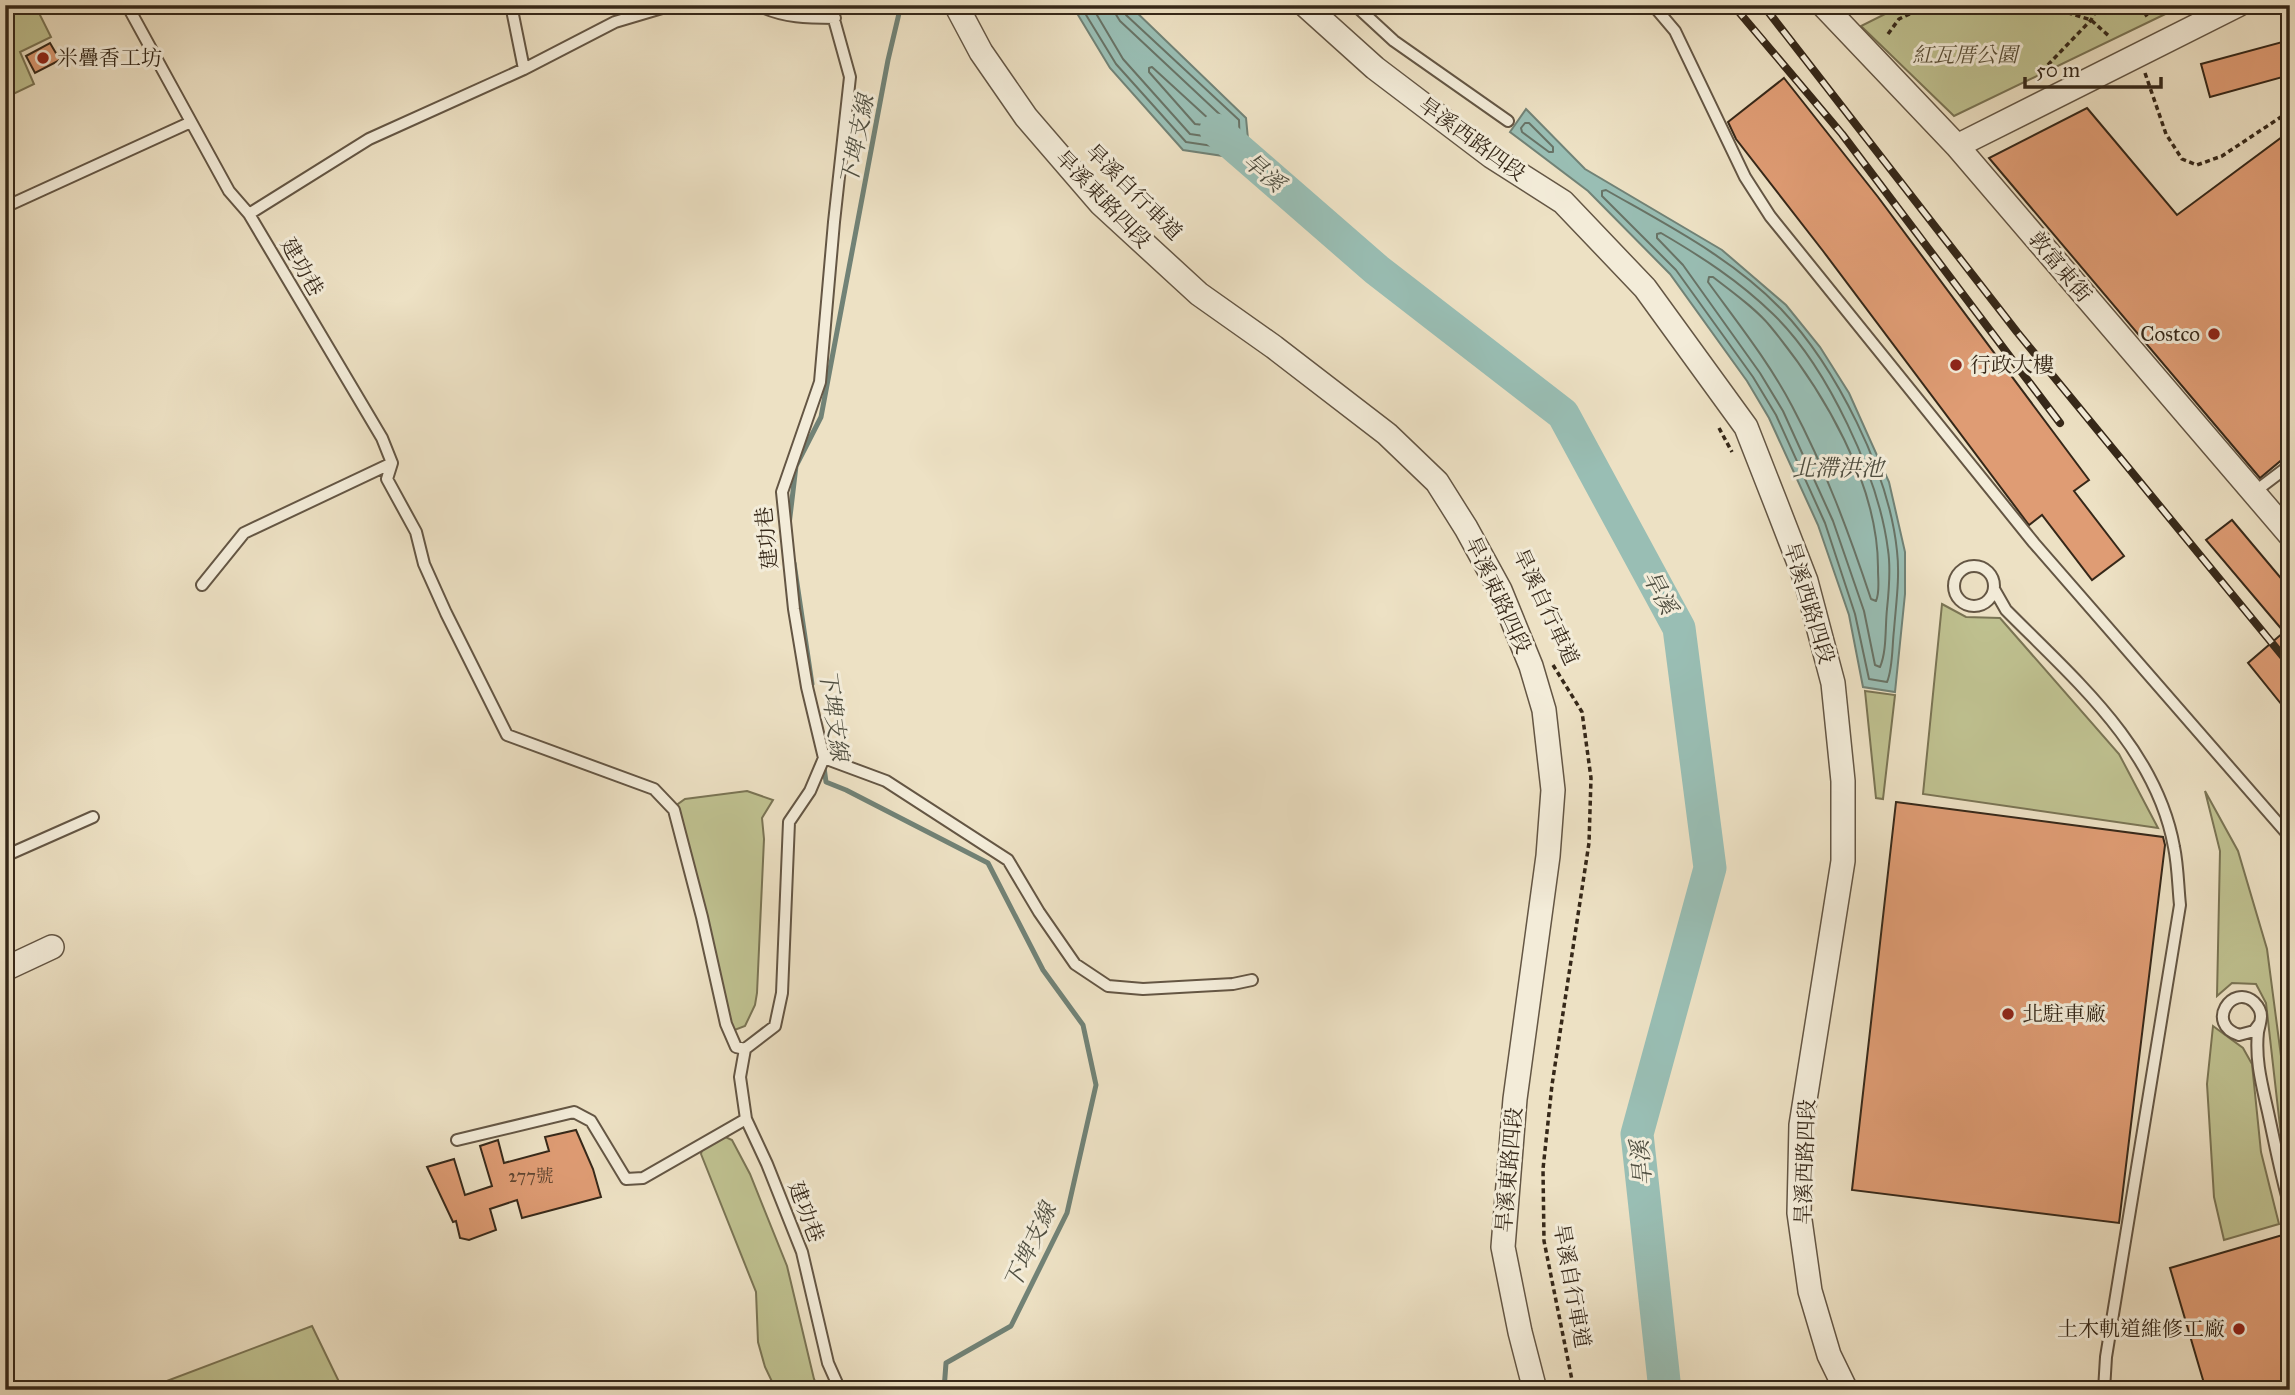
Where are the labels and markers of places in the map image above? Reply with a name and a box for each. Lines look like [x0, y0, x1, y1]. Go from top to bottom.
place label: 米疊香工坊 [57, 45, 162, 71]
marker: 米疊香工坊 [35, 50, 51, 66]
place label: Costco [2140, 321, 2200, 347]
marker: Costco [2206, 326, 2222, 342]
place label: 行政大樓 [1970, 352, 2054, 378]
marker: 行政大樓 [1948, 357, 1964, 373]
place label: 北駐車廠 [2022, 1001, 2106, 1027]
marker: 北駐車廠 [2000, 1006, 2016, 1022]
place label: 土木軌道維修工廠 [2057, 1316, 2225, 1342]
marker: 土木軌道維修工廠 [2231, 1321, 2247, 1337]

